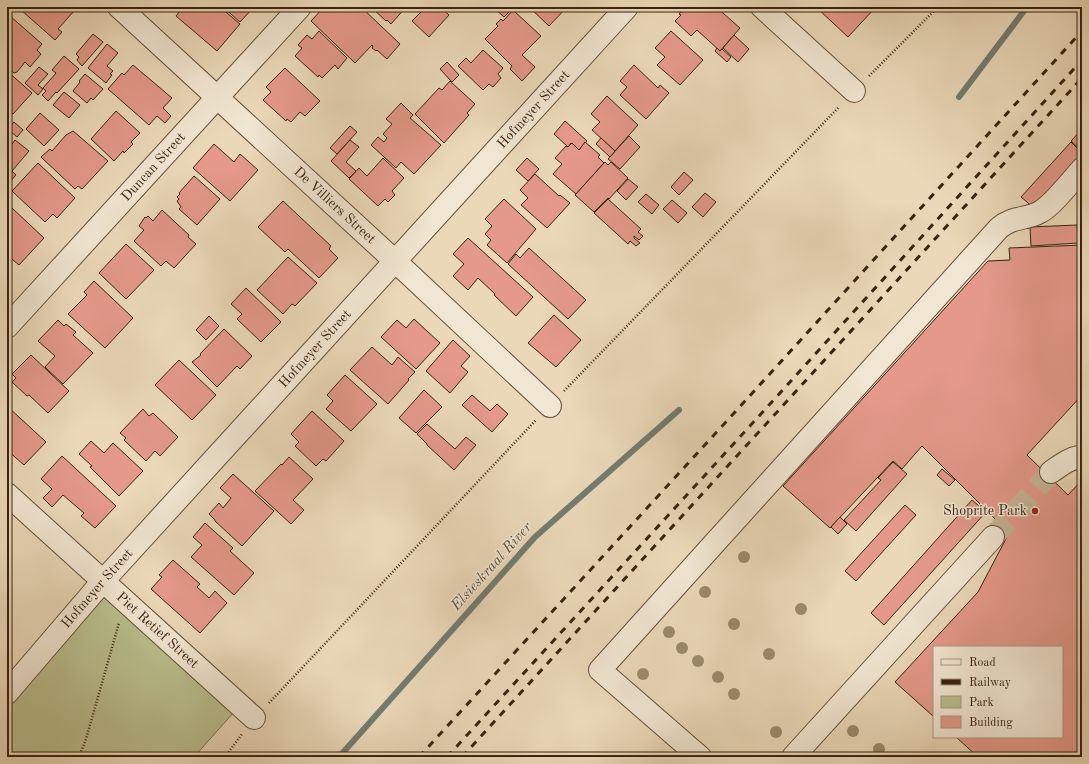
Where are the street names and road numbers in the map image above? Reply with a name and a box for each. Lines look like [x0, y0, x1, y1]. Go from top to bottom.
street label: Hofmeyer Street [495, 68, 572, 151]
street label: Duncan Street [119, 130, 188, 204]
street label: De Villiers Street [291, 164, 378, 247]
street label: Hofmeyer Street [276, 307, 354, 390]
street label: Hofmeyer Street [59, 546, 136, 631]
street label: Piet Retief Street [113, 590, 201, 671]

